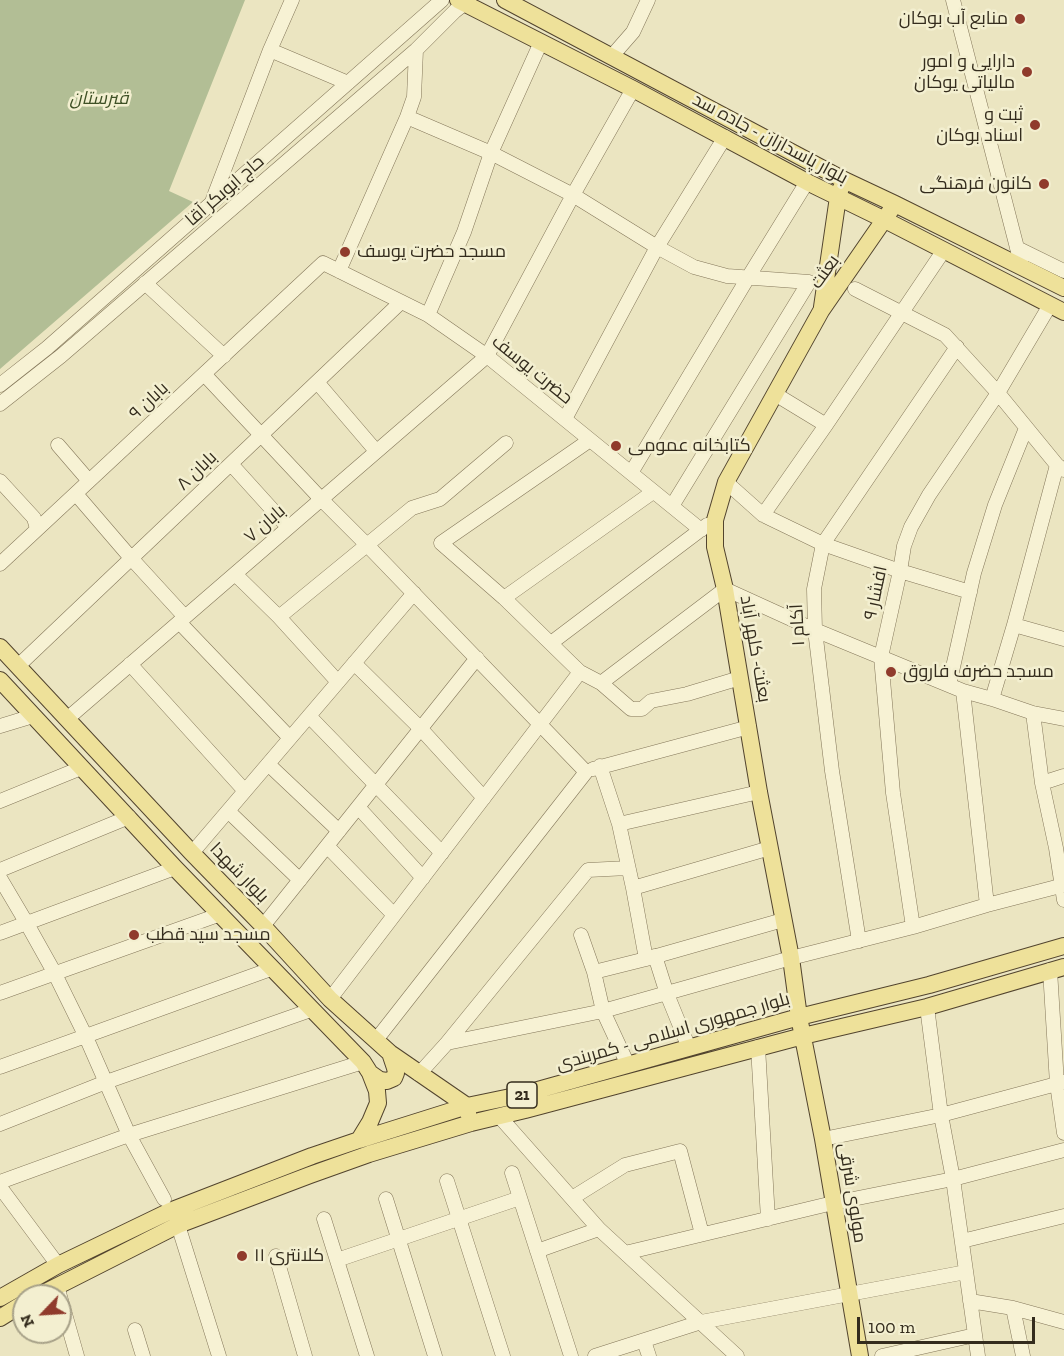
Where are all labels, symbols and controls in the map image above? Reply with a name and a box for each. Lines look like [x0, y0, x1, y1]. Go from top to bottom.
place label: منابع آب بوکان [899, 8, 1008, 30]
marker: منابع آب بوکان [1013, 12, 1027, 26]
place label: دارایی و امور مالیاتی یوکان [914, 51, 1015, 94]
marker: دارایی و امور مالیاتی یوکان [1020, 65, 1034, 79]
park label: قبرستان [69, 88, 129, 110]
street label: بلوار پاسداران - جاده سد [689, 89, 851, 189]
place label: ثبت و اسناد بوکان [936, 104, 1023, 146]
marker: ثبت و اسناد بوکان [1028, 118, 1042, 132]
street label: حاج ابوبکر آقا [181, 151, 269, 231]
place label: کانون فرهنگی [920, 173, 1032, 195]
marker: کانون فرهنگی [1037, 177, 1051, 191]
place label: مسجد حضرت یوسف [357, 241, 506, 263]
marker: مسجد حضرت یوسف [338, 245, 352, 259]
street label: بعثت [806, 251, 844, 293]
street label: حضرت یوسف [487, 331, 577, 409]
street label: بابان ۹ [125, 378, 173, 424]
place label: کتابخانه عمومی [628, 435, 751, 457]
marker: کتابخانه عمومی [609, 439, 623, 453]
street label: بابان ۸ [172, 447, 222, 495]
street label: بابان ۷ [240, 500, 290, 548]
street label: افشار ۹ [860, 564, 892, 622]
street label: بعثت- کلهر آباد [735, 594, 775, 704]
street label: آکام ۱ [786, 603, 810, 647]
place label: مسجد حضرف فاروق [903, 661, 1054, 683]
marker: مسجد حضرف فاروق [884, 665, 898, 679]
street label: بلوار شهدا [205, 838, 273, 908]
place label: مسجد سید قطب [146, 924, 271, 946]
marker: مسجد سید قطب [127, 928, 141, 942]
street label: بلوار جمهوری اسلامی - کمربندی [554, 988, 792, 1076]
road number: 21 [507, 1082, 537, 1108]
street label: مولوی شرقی [833, 1142, 871, 1244]
place label: کلانتری ۱۱ [254, 1245, 324, 1267]
marker: کلانتری ۱۱ [235, 1249, 249, 1263]
north arrow [12, 1284, 72, 1344]
scale bar [860, 1305, 1038, 1343]
text: N [16, 1311, 38, 1331]
text: 100 m [868, 1316, 915, 1338]

